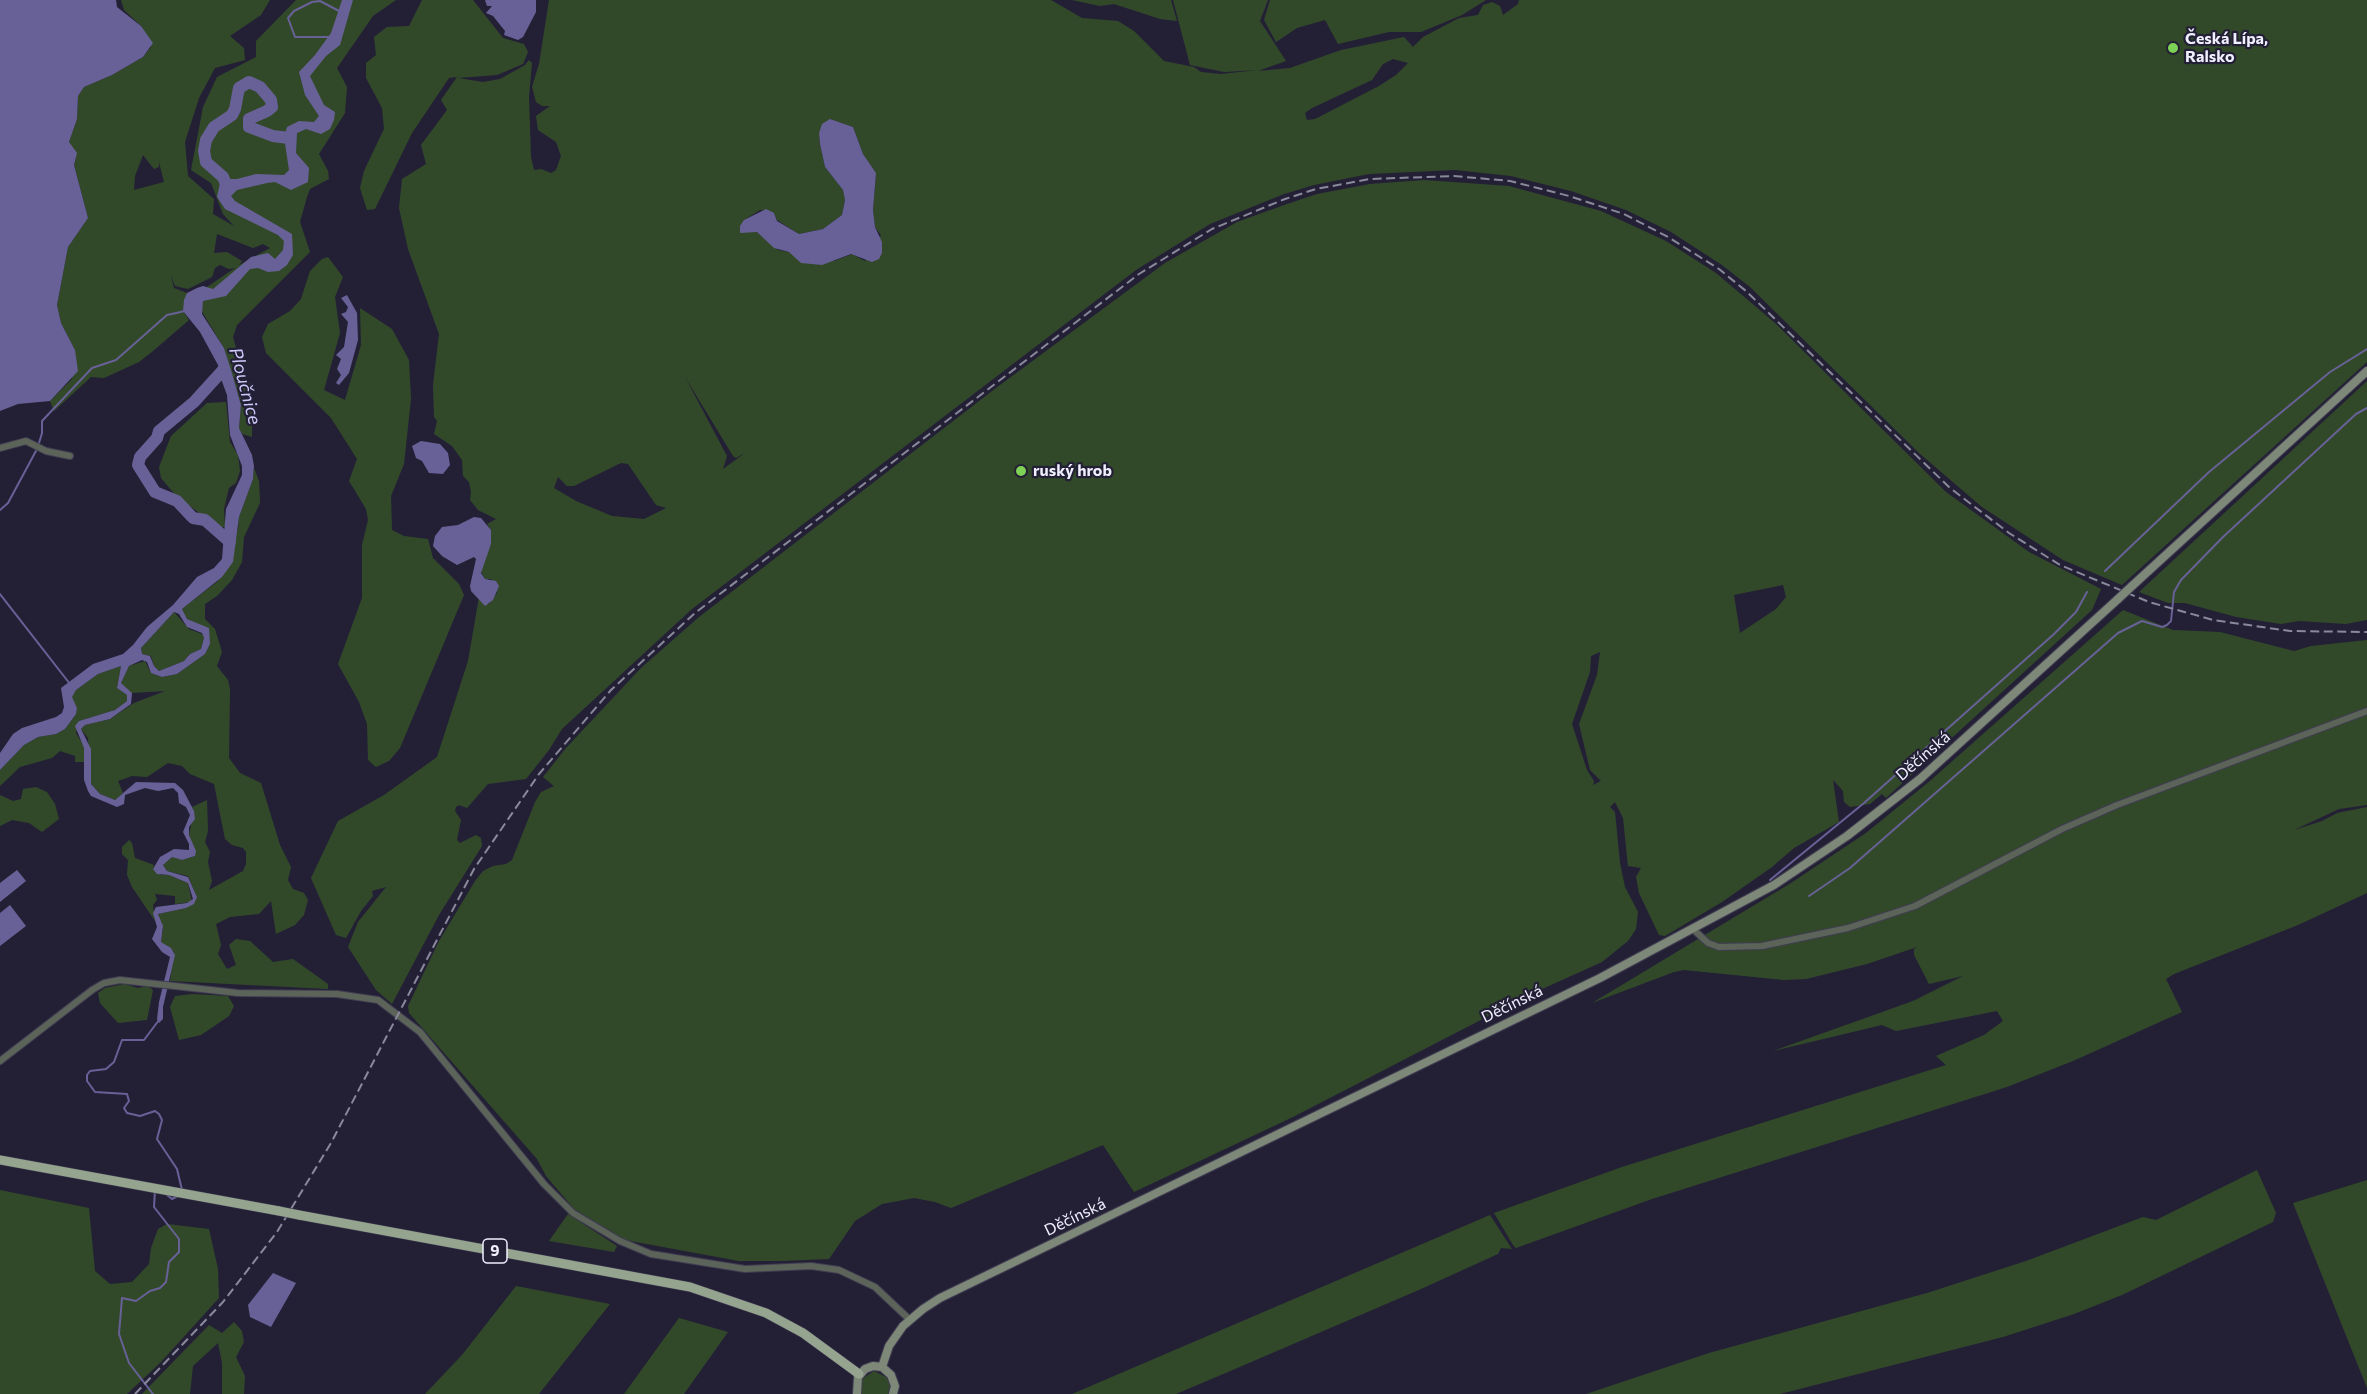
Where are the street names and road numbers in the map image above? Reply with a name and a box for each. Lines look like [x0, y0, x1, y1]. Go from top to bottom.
street label: Děčínská [1892, 727, 1954, 785]
street label: Děčínská [1478, 981, 1546, 1027]
street label: Děčínská [1041, 1194, 1109, 1240]
road number: 9 [483, 1239, 507, 1263]

